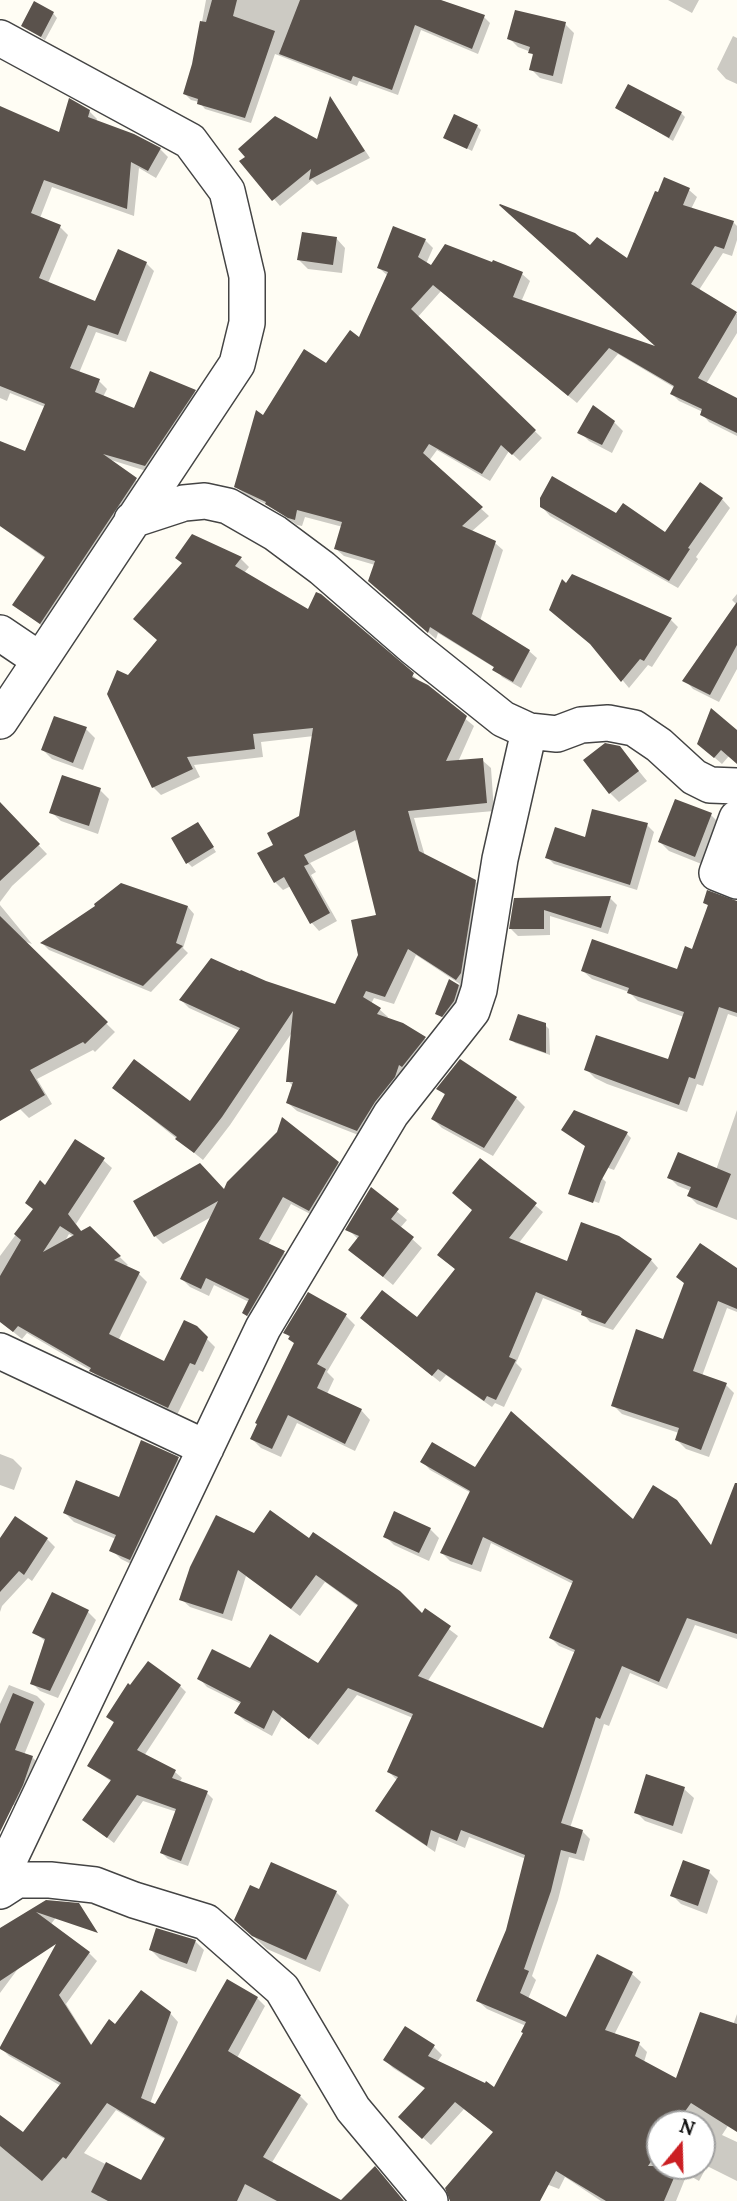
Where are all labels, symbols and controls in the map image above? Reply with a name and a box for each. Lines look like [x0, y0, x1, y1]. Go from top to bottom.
north arrow [646, 2110, 716, 2180]
text: N [676, 2113, 698, 2141]

